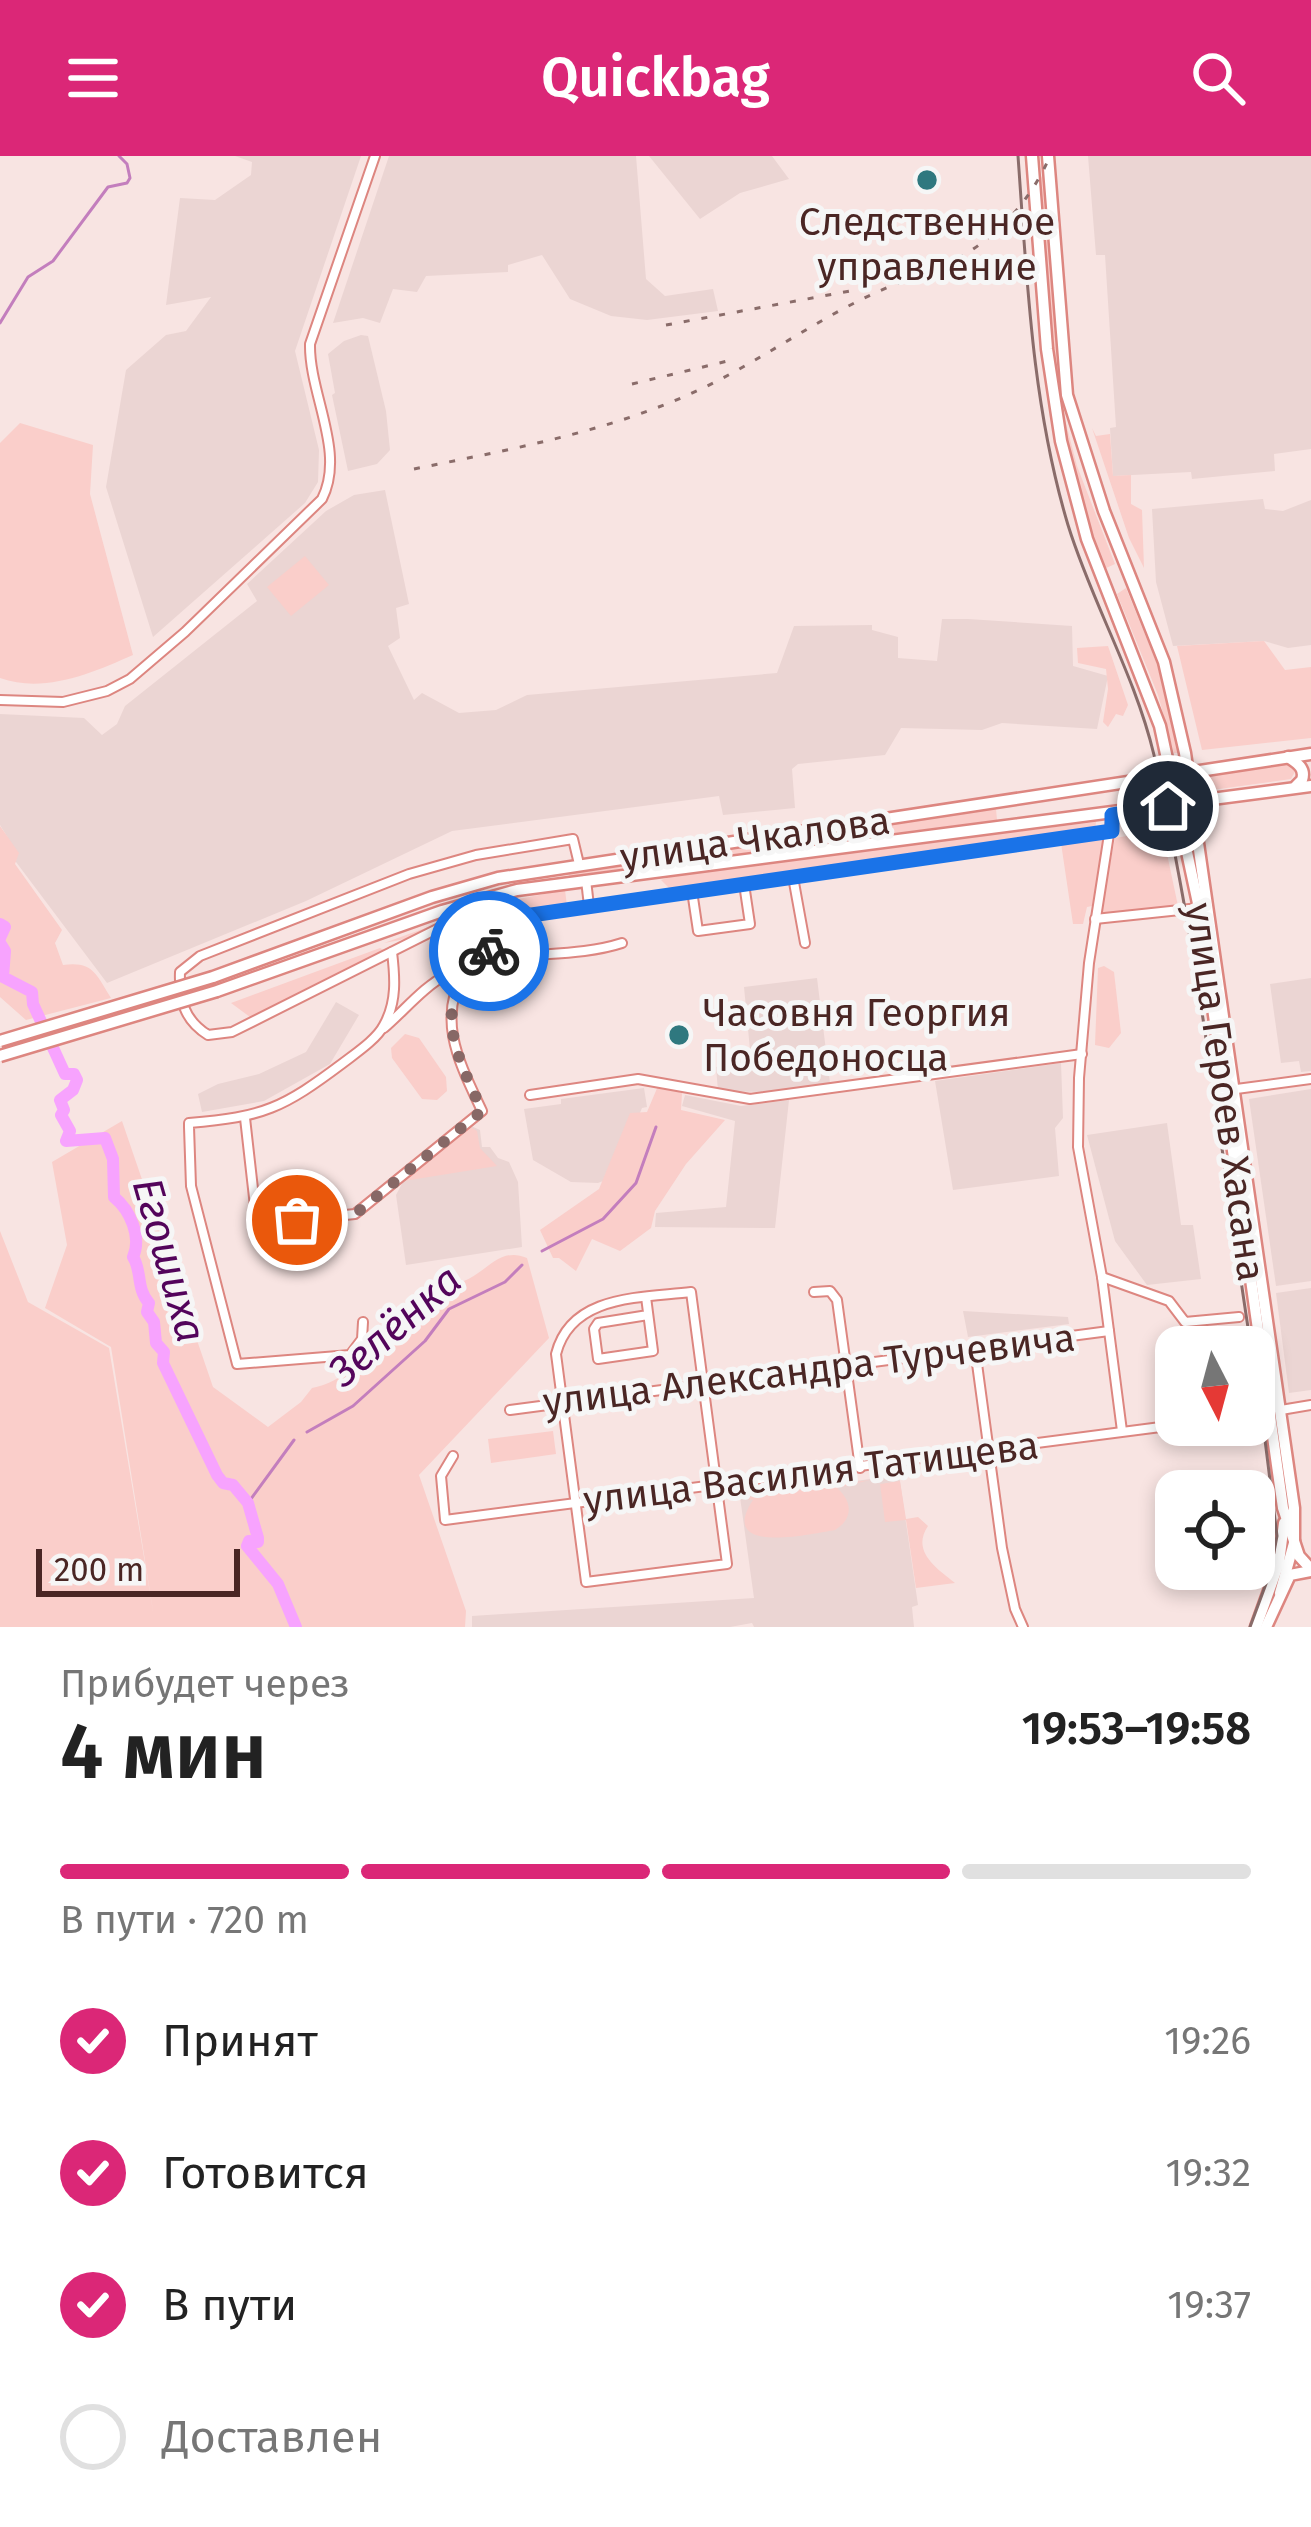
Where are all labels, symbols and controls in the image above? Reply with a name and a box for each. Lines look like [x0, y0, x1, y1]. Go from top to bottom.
icon: menu [60, 45, 126, 111]
icon: search [1185, 45, 1251, 111]
text: Quickbag [541, 46, 770, 110]
marker: Следственное управление [914, 167, 940, 193]
place label: Следственное управление [799, 199, 1055, 290]
pin [1117, 755, 1219, 857]
icon: home [1135, 773, 1201, 839]
street label: улица Чкалова [617, 797, 893, 881]
courier [429, 891, 549, 1011]
street label: улица Героев Хасана [1176, 900, 1274, 1284]
icon: bike [456, 918, 522, 984]
place label: Часовня Георгия Победоносца [703, 990, 1010, 1081]
marker: Часовня Георгия Победоносца [666, 1022, 692, 1048]
pin [246, 1169, 348, 1271]
water label: Егошиха [122, 1172, 216, 1348]
icon: bag [264, 1187, 330, 1253]
water label: Зелёнка [318, 1255, 471, 1398]
street label: улица Александра Турчевича [540, 1315, 1078, 1425]
north arrow [1155, 1326, 1275, 1446]
map controls [1155, 1326, 1275, 1590]
street label: улица Василия Татищева [581, 1422, 1041, 1524]
button: locate [1155, 1470, 1275, 1590]
scale bar [36, 1543, 240, 1596]
text: 200 m [54, 1550, 144, 1590]
text: Прибудет через [60, 1661, 350, 1707]
text: 19:53–19:58 [1022, 1702, 1251, 1756]
text: 4 мин [60, 1705, 267, 1799]
text: В пути · 720 m [60, 1897, 309, 1943]
icon: check [60, 2008, 126, 2074]
text: Принят [162, 2014, 318, 2068]
text: 19:26 [1164, 2018, 1251, 2064]
icon: check [60, 2140, 126, 2206]
text: Готовится [162, 2146, 369, 2200]
text: 19:32 [1166, 2150, 1251, 2196]
icon: check [60, 2272, 126, 2338]
text: В пути [162, 2278, 297, 2332]
text: 19:37 [1167, 2282, 1251, 2328]
text: Доставлен [162, 2410, 382, 2464]

